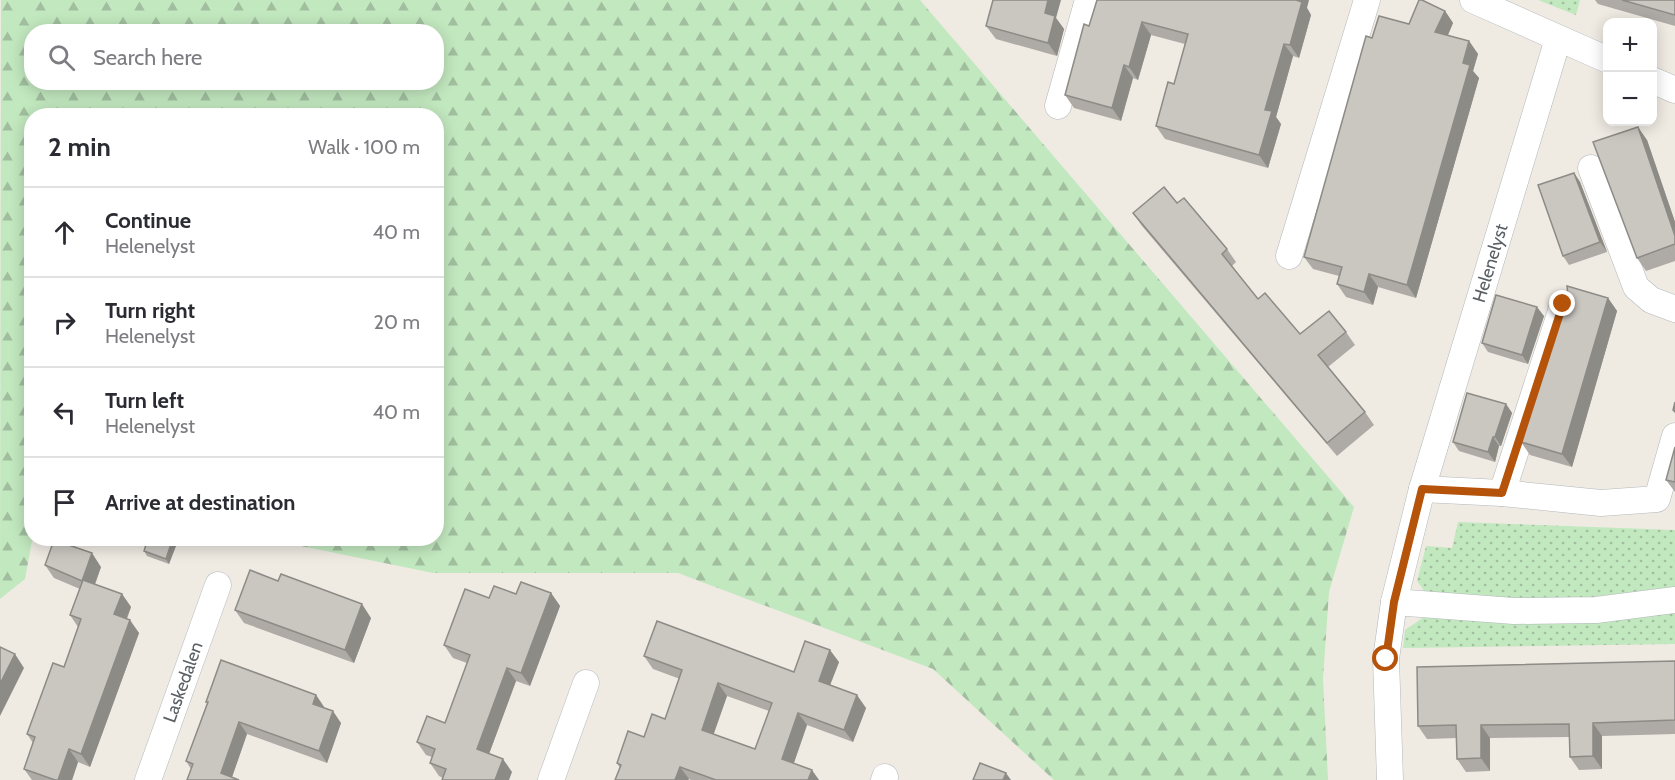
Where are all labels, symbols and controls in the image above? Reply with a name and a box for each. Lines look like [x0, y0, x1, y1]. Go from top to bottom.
map controls [1603, 18, 1657, 126]
button: + [1603, 18, 1657, 72]
search box [24, 24, 444, 90]
icon: search [45, 41, 78, 74]
text: Search here [93, 44, 202, 71]
button: − [1603, 72, 1657, 126]
text: 2 min [48, 131, 111, 163]
text: Walk · 100 m [308, 135, 420, 159]
text: Continue [105, 207, 191, 234]
icon: ahead [48, 216, 81, 249]
text: 40 m [372, 220, 420, 244]
street label: Helenelyst [1468, 221, 1513, 305]
text: Helenelyst [105, 234, 195, 258]
route end [1549, 290, 1575, 316]
text: Turn right [105, 297, 195, 324]
icon: right [48, 306, 81, 339]
text: 20 m [374, 310, 420, 334]
text: Helenelyst [105, 324, 195, 348]
text: Turn left [105, 387, 184, 414]
icon: left [48, 396, 81, 429]
text: 40 m [372, 400, 420, 424]
text: Helenelyst [105, 414, 195, 438]
icon: arrive [48, 486, 81, 519]
text: Arrive at destination [105, 489, 295, 516]
street label: Laskedalen [159, 639, 208, 725]
route start [1372, 645, 1398, 671]

